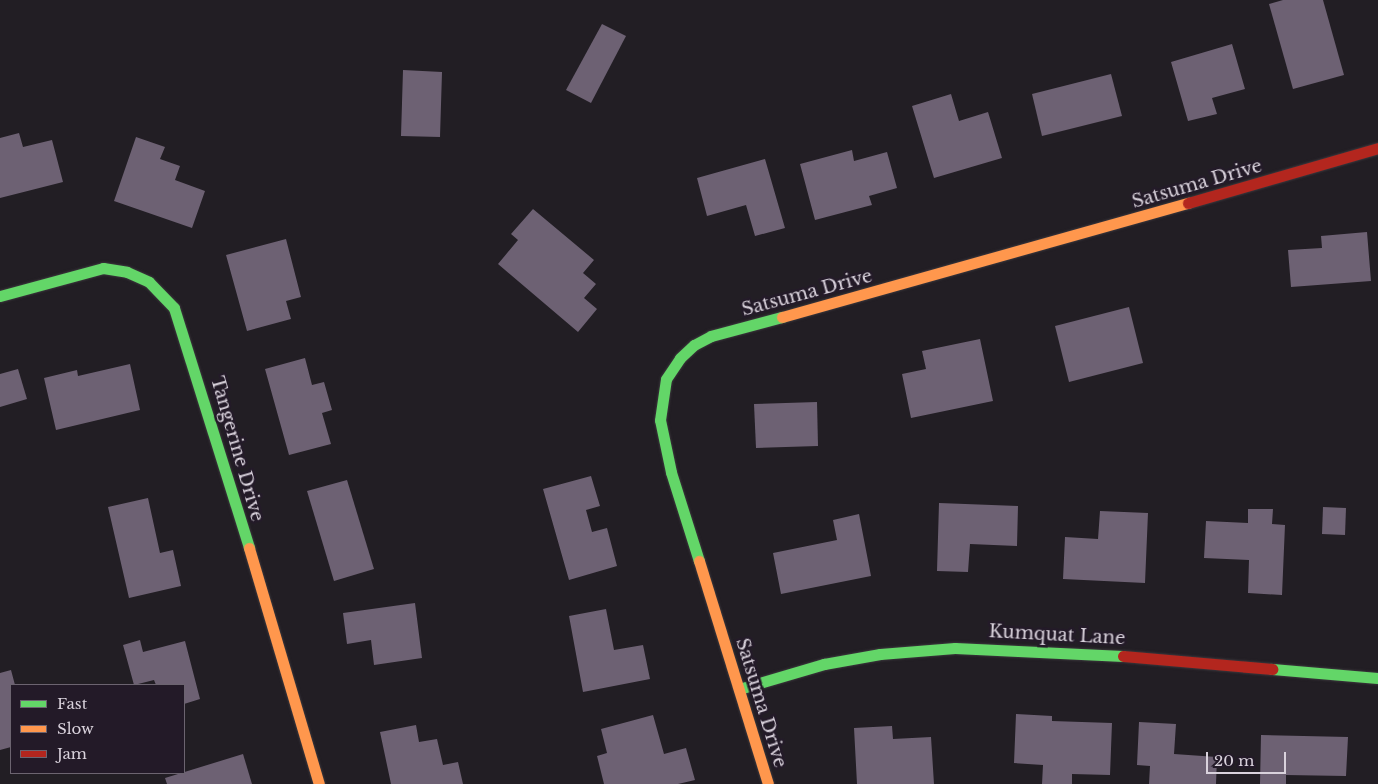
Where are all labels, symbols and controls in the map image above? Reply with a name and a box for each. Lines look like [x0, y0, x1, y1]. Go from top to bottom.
street label: Satsuma Drive [1129, 155, 1265, 213]
street label: Satsuma Drive [739, 265, 875, 321]
street label: Tangerine Drive [206, 374, 268, 524]
street label: Kumquat Lane [988, 621, 1126, 649]
street label: Satsuma Drive [731, 636, 791, 770]
legend [10, 684, 185, 774]
text: Fast [57, 694, 87, 713]
text: Slow [57, 719, 94, 738]
scale bar [1208, 742, 1288, 774]
text: Jam [57, 744, 87, 763]
text: 20 m [1214, 751, 1254, 770]

